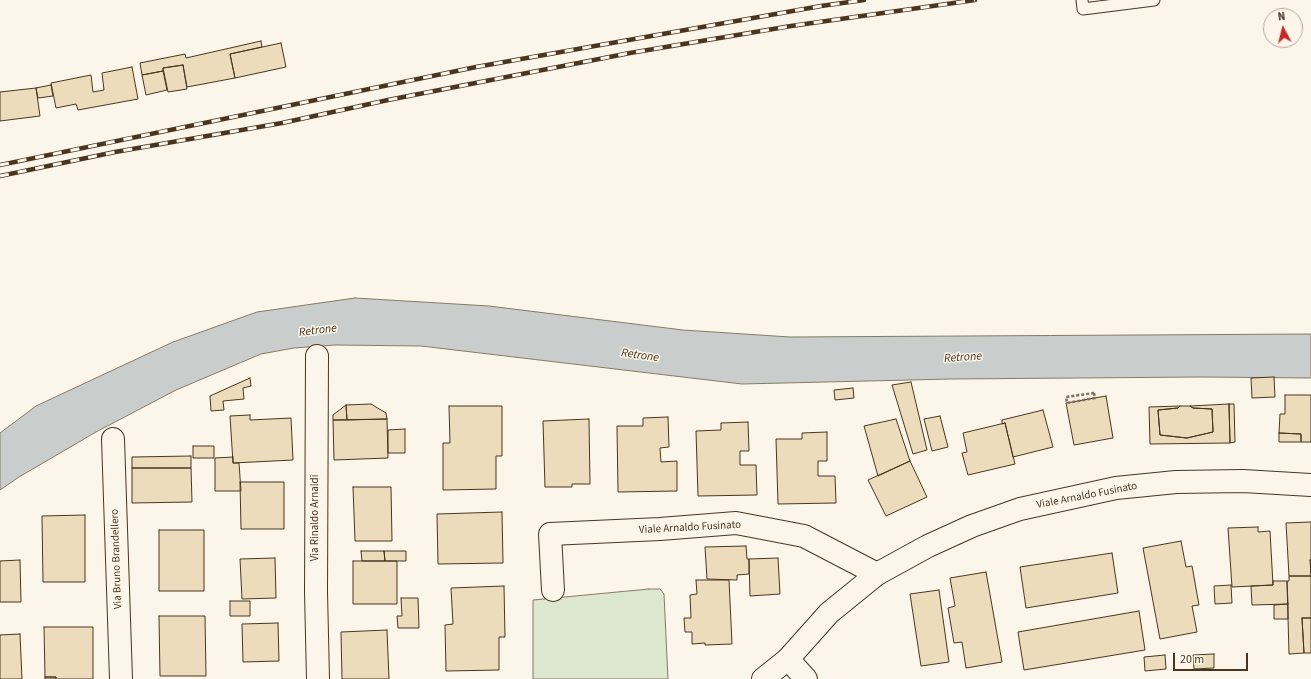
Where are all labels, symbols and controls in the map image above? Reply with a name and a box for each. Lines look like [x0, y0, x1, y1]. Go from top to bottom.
north arrow [1263, 8, 1303, 48]
text: N [1277, 9, 1286, 24]
water label: Retrone [298, 322, 338, 340]
water label: Retrone [620, 346, 660, 366]
water label: Retrone [943, 349, 983, 367]
street label: Via Rinaldo Arnaldi [309, 475, 323, 561]
street label: Viale Arnaldo Fusinato [1036, 480, 1138, 512]
street label: Via Bruno Brandellero [109, 509, 125, 609]
street label: Viale Arnaldo Fusinato [639, 519, 741, 537]
scale bar [1175, 645, 1250, 671]
text: 20 m [1180, 651, 1204, 668]

